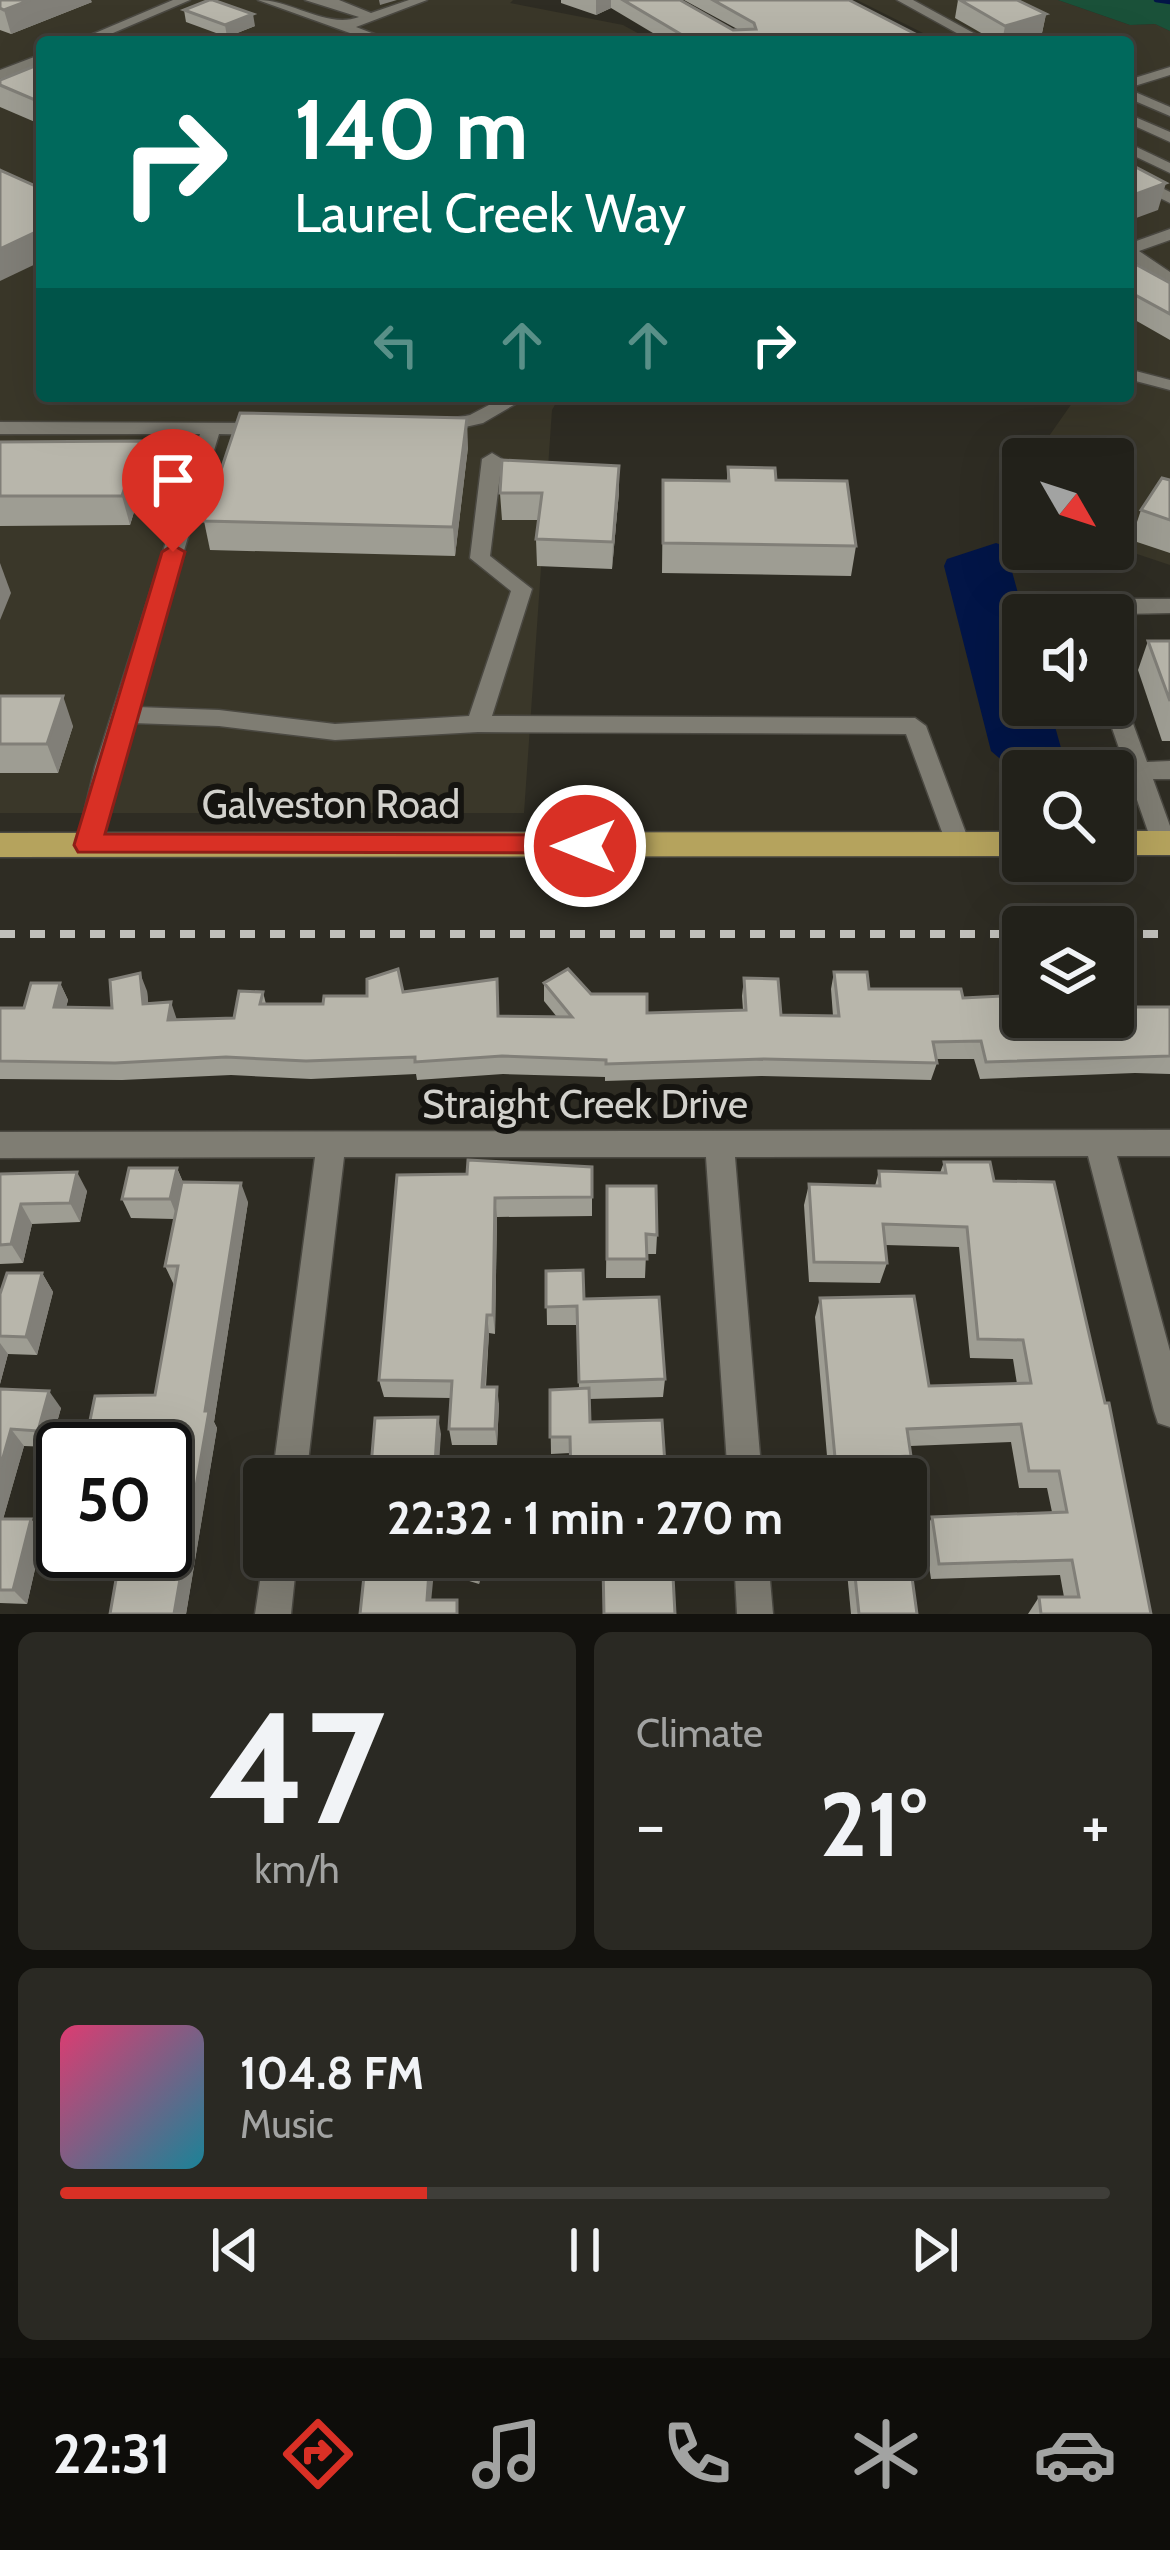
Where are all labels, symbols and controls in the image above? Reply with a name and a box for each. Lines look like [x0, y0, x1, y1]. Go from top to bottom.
text: 140 m [294, 78, 528, 180]
icon: right [96, 84, 252, 240]
text: Laurel Creek Way [294, 180, 686, 246]
icon: left [363, 312, 429, 378]
icon: ahead [489, 312, 555, 378]
icon: ahead [615, 312, 681, 378]
icon: right [741, 312, 807, 378]
pin [122, 429, 224, 552]
north arrow [1002, 438, 1134, 570]
map controls [1002, 438, 1134, 1038]
icon: arrive [140, 447, 206, 513]
button: sound [1002, 594, 1134, 726]
button: search [1002, 750, 1134, 882]
street label: Galveston Road [202, 780, 460, 828]
position arrow [522, 783, 648, 909]
button: layers [1002, 906, 1134, 1038]
street label: Straight Creek Drive [422, 1080, 748, 1128]
speed limit sign: 50 [36, 1422, 192, 1578]
text: 22:32 · 1 min · 270 m [387, 1491, 783, 1545]
text: 47 [209, 1672, 385, 1862]
text: Climate [636, 1709, 763, 1757]
text: 21° [820, 1769, 926, 1879]
text: − [636, 1784, 665, 1865]
text: + [1081, 1784, 1110, 1865]
text: km/h [254, 1845, 340, 1893]
text: 104.8 FM [240, 2046, 424, 2100]
text: Music [240, 2100, 334, 2148]
icon: previous [202, 2217, 268, 2283]
icon: pause [552, 2217, 618, 2283]
icon: next [902, 2217, 968, 2283]
icon: directions [276, 2412, 360, 2496]
icon: music [465, 2412, 549, 2496]
icon: phone [655, 2412, 739, 2496]
icon: climate [844, 2412, 928, 2496]
icon: car [1033, 2412, 1117, 2496]
text: 22:31 [53, 2421, 171, 2487]

